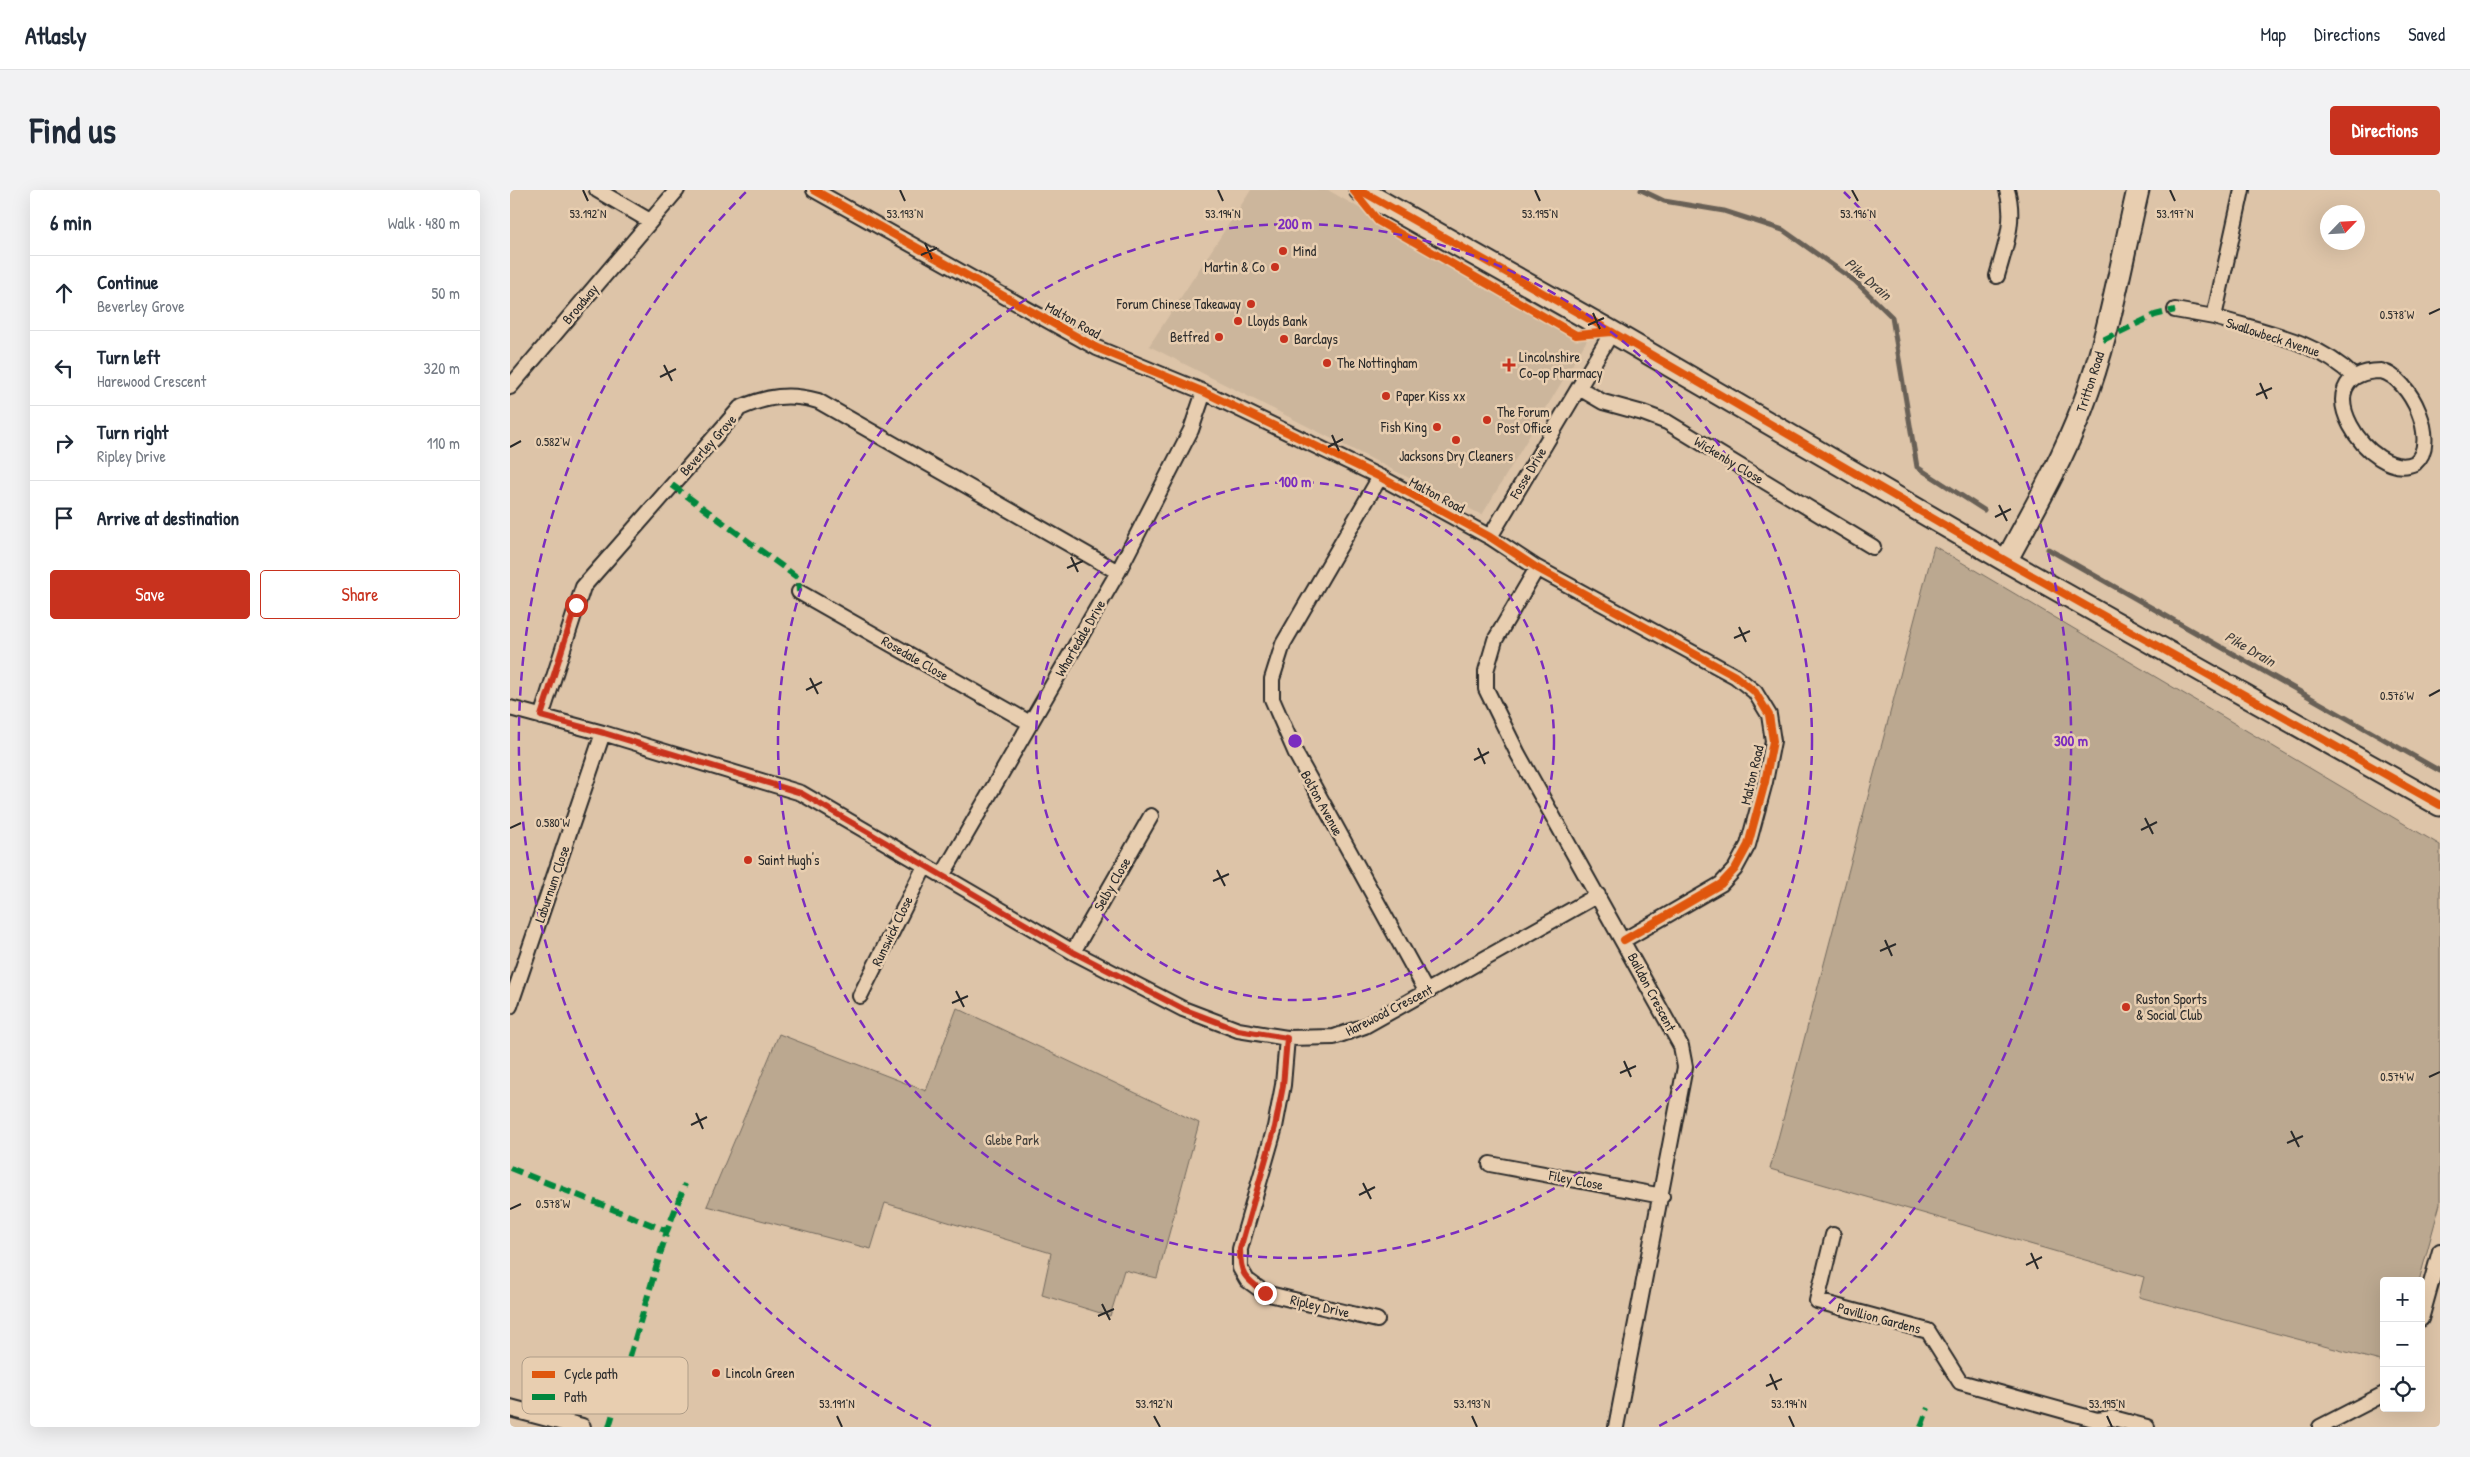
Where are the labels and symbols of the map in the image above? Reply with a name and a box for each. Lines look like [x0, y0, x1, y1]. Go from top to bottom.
text: 53.192°N [570, 205, 606, 222]
text: 53.193°N [887, 205, 923, 222]
text: 53.194°N [1205, 205, 1241, 222]
text: 53.195°N [1522, 205, 1558, 222]
text: 53.196°N [1840, 205, 1876, 222]
text: 53.197°N [2157, 205, 2193, 222]
north arrow [2320, 205, 2365, 250]
text: 200 m [1278, 213, 1312, 234]
place label: Mind [1293, 241, 1317, 260]
marker: Mind [1277, 245, 1289, 257]
water label: Pike Drain [1841, 253, 1897, 305]
place label: Martin & Co [1204, 257, 1265, 276]
marker: Martin & Co [1269, 261, 1281, 273]
street label: Broadway [557, 280, 603, 328]
place label: Forum Chinese Takeaway [1116, 294, 1241, 314]
street label: Malton Road [1042, 297, 1105, 343]
marker: Forum Chinese Takeaway [1245, 298, 1257, 310]
text: 0.578°W [2380, 306, 2415, 323]
place label: Lloyds Bank [1248, 311, 1307, 331]
street label: Swallowbeck Avenue [2224, 312, 2323, 361]
marker: Lloyds Bank [1232, 315, 1244, 327]
place label: Betfred [1170, 327, 1210, 346]
place label: Barclays [1294, 329, 1338, 349]
marker: Betfred [1213, 331, 1225, 343]
marker: Barclays [1278, 333, 1290, 345]
place label: Lincolnshire Co-op Pharmacy [1519, 347, 1603, 383]
street label: Tritton Road [2071, 349, 2108, 415]
place label: The Nottingham [1337, 353, 1418, 373]
marker: The Nottingham [1321, 357, 1333, 369]
marker: Lincolnshire Co-op Pharmacy [1503, 359, 1515, 371]
place label: Paper Kiss xx [1396, 386, 1465, 406]
marker: Paper Kiss xx [1380, 390, 1392, 402]
place label: The Forum Post Office [1497, 402, 1553, 437]
street label: Beverley Grove [675, 410, 741, 480]
marker: The Forum Post Office [1481, 414, 1493, 426]
place label: Fish King [1380, 417, 1427, 437]
marker: Fish King [1431, 421, 1443, 433]
street label: Wickenby Close [1691, 431, 1768, 489]
text: 0.582°W [536, 433, 571, 450]
marker: Jacksons Dry Cleaners [1450, 434, 1462, 446]
street label: Fosse Drive [1504, 443, 1551, 503]
place label: Jacksons Dry Cleaners [1399, 446, 1513, 466]
text: 100 m [1279, 471, 1311, 492]
street label: Malton Road [1406, 472, 1469, 517]
route start [565, 594, 588, 617]
street label: Wharfedale Drive [1050, 595, 1109, 680]
water label: Pike Drain [2221, 626, 2280, 672]
street label: Rosedale Close [878, 631, 953, 685]
text: 0.576°W [2380, 687, 2415, 704]
text: 300 m [2054, 730, 2088, 751]
centre of rings [1286, 732, 1304, 750]
street label: Malton Road [1735, 743, 1768, 806]
street label: Bolton Avenue [1297, 767, 1348, 839]
text: 0.580°W [536, 814, 570, 831]
street label: Laburnum Close [530, 842, 574, 925]
place label: Saint Hugh's [758, 850, 819, 870]
street label: Selby Close [1089, 853, 1136, 914]
marker: Saint Hugh's [742, 854, 754, 866]
street label: Runswick Close [866, 892, 917, 969]
street label: Baildon Crescent [1624, 949, 1681, 1034]
street label: Harewood Crescent [1342, 979, 1436, 1040]
place label: Ruston Sports & Social Club [2136, 989, 2207, 1024]
marker: Ruston Sports & Social Club [2120, 1001, 2132, 1013]
text: 0.574°W [2380, 1068, 2414, 1085]
park label: Glebe Park [985, 1130, 1039, 1149]
street label: Filey Close [1546, 1165, 1605, 1195]
text: 0.578°W [536, 1195, 571, 1212]
route end [1254, 1282, 1277, 1305]
street label: Ripley Drive [1288, 1289, 1352, 1323]
street label: Pavillion Gardens [1835, 1297, 1923, 1338]
legend [522, 1357, 688, 1414]
place label: Lincoln Green [726, 1363, 795, 1382]
text: Cycle path [564, 1364, 618, 1384]
marker: Lincoln Green [710, 1367, 722, 1379]
text: Path [564, 1387, 587, 1406]
text: 53.191°N [819, 1395, 855, 1412]
text: 53.192°N [1136, 1395, 1172, 1412]
text: 53.193°N [1454, 1395, 1490, 1412]
text: 53.194°N [1771, 1395, 1807, 1412]
text: 53.195°N [2089, 1395, 2125, 1412]

